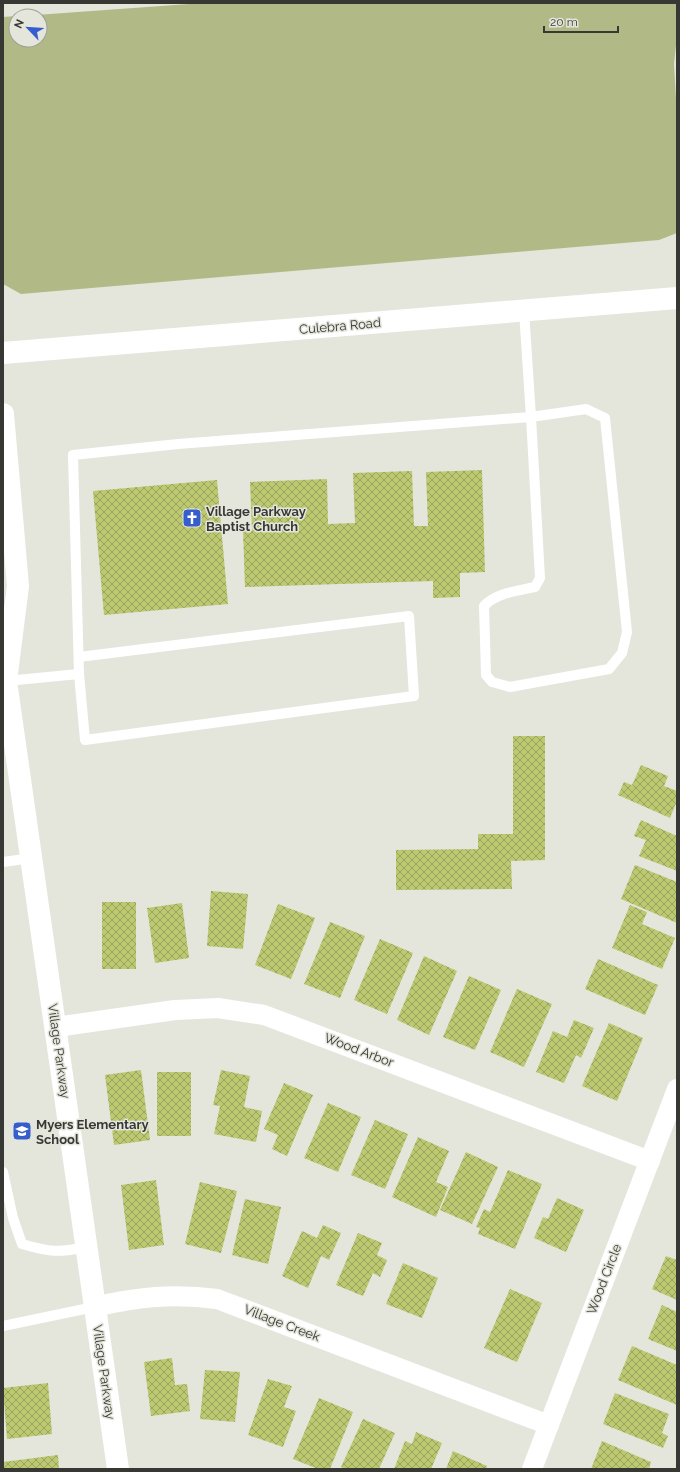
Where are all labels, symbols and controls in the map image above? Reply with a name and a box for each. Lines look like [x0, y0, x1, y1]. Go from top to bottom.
north arrow [8, 8, 48, 48]
scale bar [544, 8, 618, 34]
text: 20 m [550, 15, 578, 29]
text: N [12, 17, 27, 31]
street label: Culebra Road [299, 315, 381, 337]
place label: Village Parkway Baptist Church [206, 504, 306, 534]
church icon: Village Parkway Baptist Church [181, 507, 203, 529]
street label: Village Parkway [45, 1003, 73, 1099]
street label: Wood Arbor [322, 1030, 396, 1070]
place label: Myers Elementary School [36, 1117, 149, 1147]
school or university icon: Myers Elementary School [11, 1120, 33, 1142]
street label: Wood Circle [584, 1241, 624, 1316]
street label: Village Creek [242, 1302, 322, 1344]
street label: Village Parkway [90, 1324, 118, 1420]

